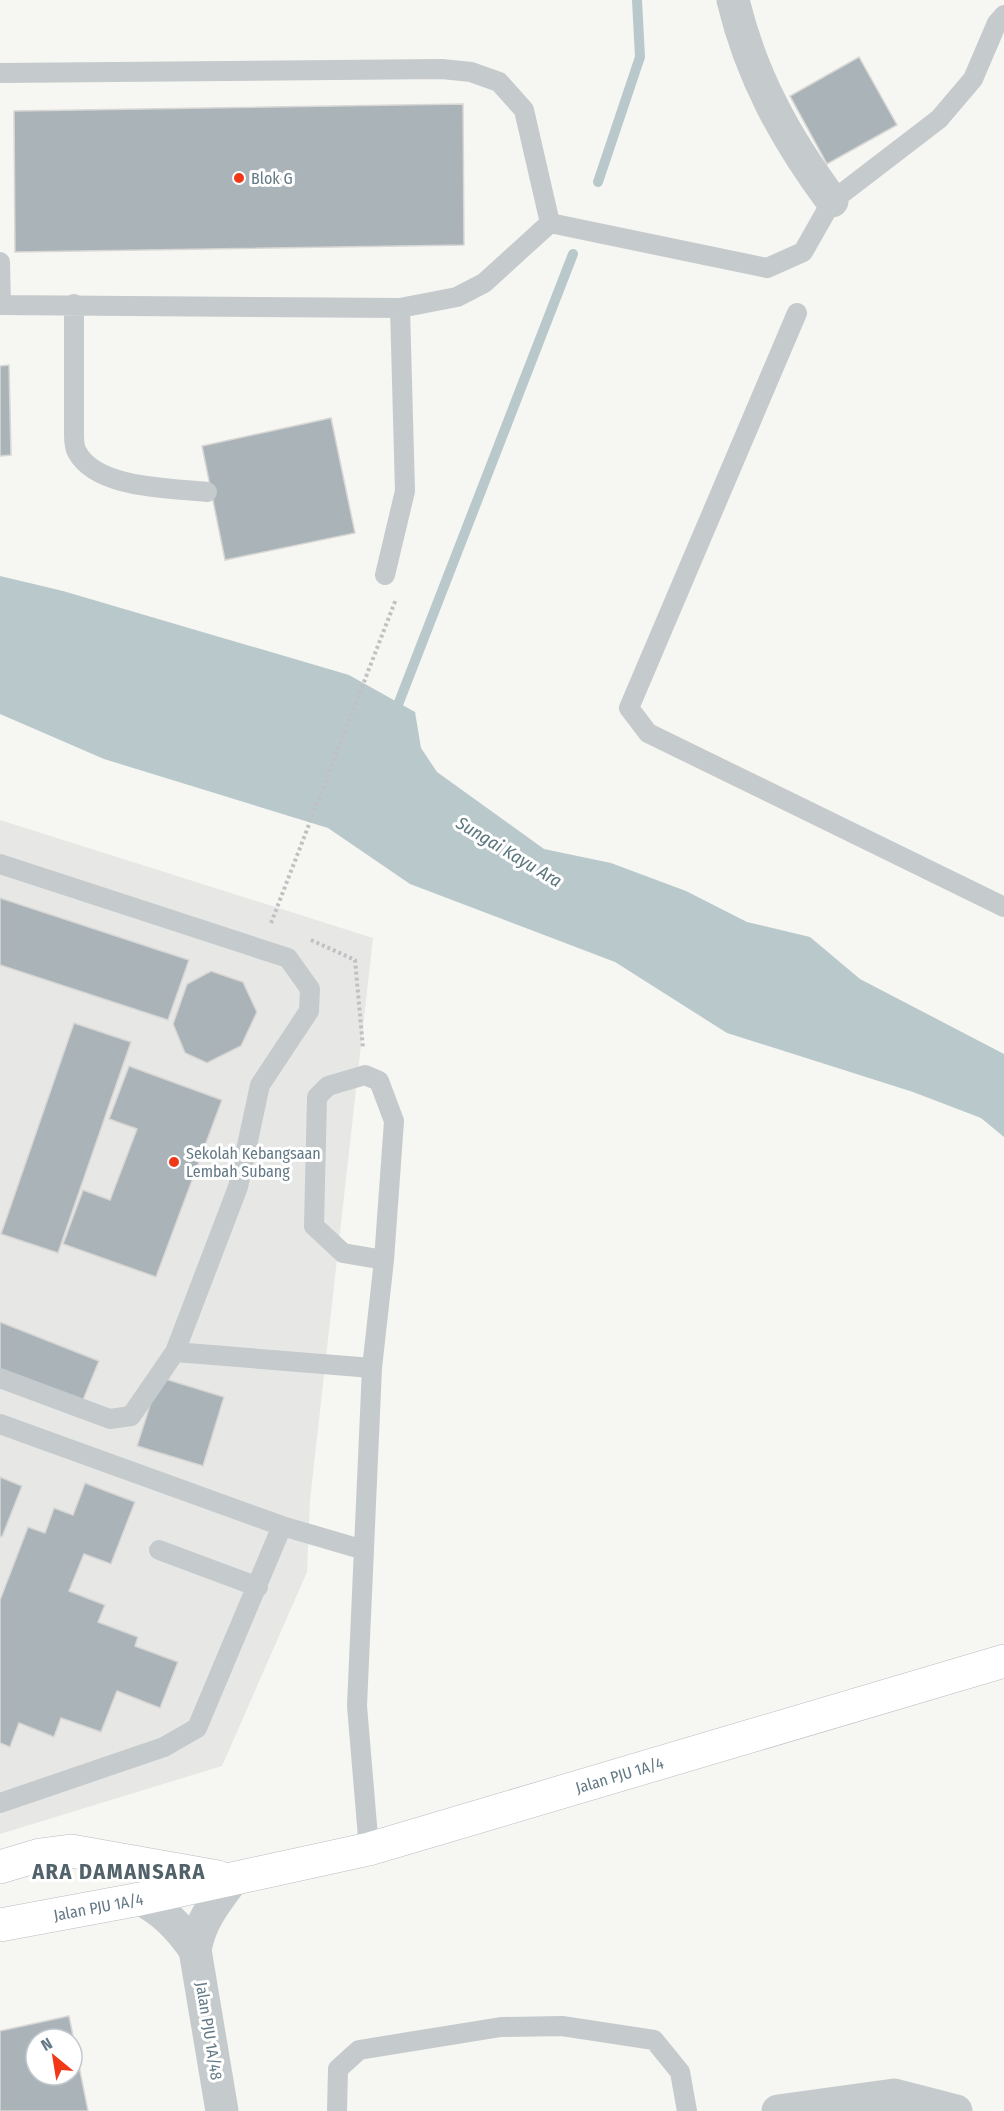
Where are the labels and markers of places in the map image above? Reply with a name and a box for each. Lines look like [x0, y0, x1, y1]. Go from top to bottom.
place label: Blok G [251, 169, 293, 188]
marker: Blok G [232, 171, 246, 185]
place label: Sekolah Kebangsaan Lembah Subang [186, 1144, 321, 1181]
marker: Sekolah Kebangsaan Lembah Subang [167, 1155, 181, 1169]

